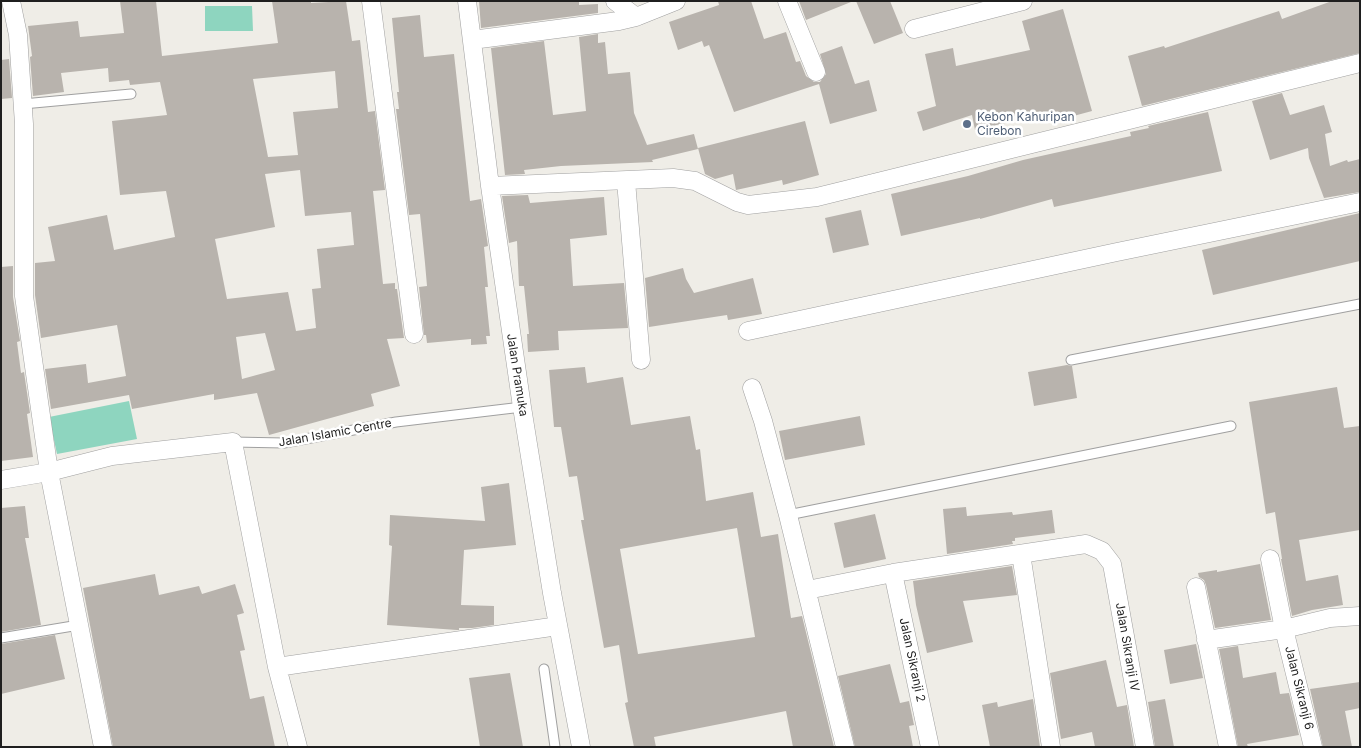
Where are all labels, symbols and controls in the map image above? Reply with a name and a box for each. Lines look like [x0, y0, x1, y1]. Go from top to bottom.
place label: Kebon Kahuripan Cirebon [977, 110, 1074, 138]
marker: Kebon Kahuripan Cirebon [961, 118, 973, 130]
street label: Jalan Pramuka [503, 333, 531, 417]
street label: Jalan Islamic Centre [277, 416, 393, 450]
street label: Jalan Sikranji IV [1112, 601, 1142, 693]
street label: Jalan Sikranji 2 [896, 617, 928, 703]
street label: Jalan Sikranji 6 [1282, 645, 1316, 731]

